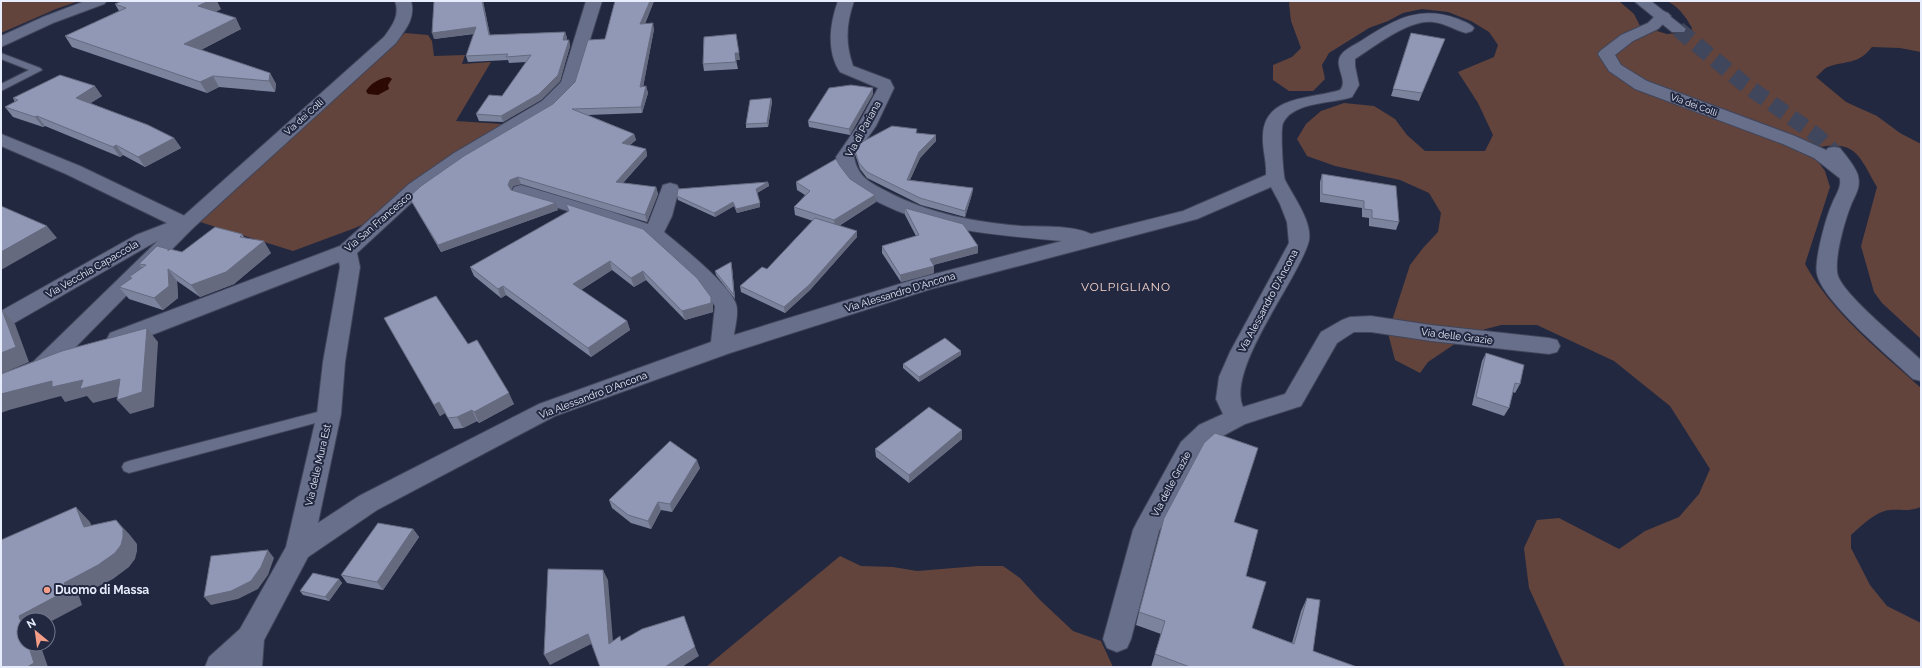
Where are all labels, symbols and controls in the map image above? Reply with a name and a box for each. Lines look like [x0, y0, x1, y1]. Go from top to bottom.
street label: Via dei Colli [1669, 92, 1719, 118]
street label: Via dei Colli [283, 97, 326, 137]
street label: Via di Pariana [843, 99, 883, 159]
street label: Via San Francesco [342, 190, 414, 254]
street label: Via Vecchia Capaccola [44, 238, 140, 300]
street label: Via Alessandro D'Ancona [1236, 248, 1300, 354]
street label: Via Alessandro D'Ancona [844, 270, 956, 314]
district label: VOLPIGLIANO [1081, 280, 1171, 294]
street label: Via delle Grazie [1421, 326, 1494, 346]
street label: Via Alessandro D'Ancona [537, 369, 649, 421]
street label: Via delle Mura Est [303, 423, 333, 507]
street label: Via delle Grazie [1149, 450, 1193, 518]
place label: Duomo di Massa [55, 583, 149, 597]
marker: Duomo di Massa [42, 585, 52, 595]
north arrow [16, 612, 56, 652]
text: N [25, 616, 38, 631]

